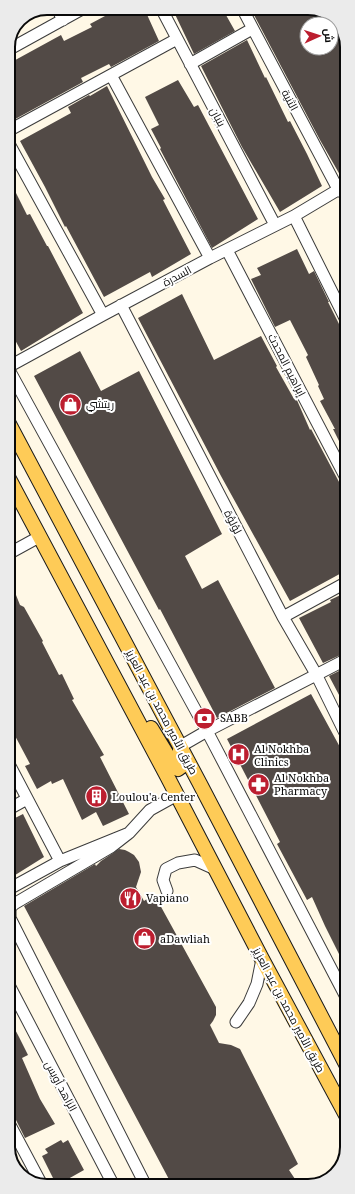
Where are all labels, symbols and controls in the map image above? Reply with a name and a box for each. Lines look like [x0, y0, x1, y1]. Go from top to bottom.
north arrow [299, 16, 339, 56]
text: ش [322, 28, 337, 43]
street label: الثنية [279, 87, 302, 113]
street label: بنبان [207, 104, 230, 129]
street label: السدرة [160, 262, 194, 289]
street label: إبراهيم المحدث [264, 331, 310, 399]
shop icon: ريتشي [58, 391, 84, 417]
place label: ريتشي [86, 396, 114, 412]
street label: لؤلؤة [221, 507, 246, 536]
street label: طريق الأمير محمد بن عبد العزيز [123, 646, 202, 777]
bank icon: SABB [191, 705, 217, 731]
place label: SABB [220, 710, 248, 725]
place label: Al Nokhba Clinics [254, 741, 309, 769]
hospital icon: Al Nokhba Clinics [226, 742, 252, 768]
place label: Al Nokhba Pharmacy [274, 770, 329, 798]
pharmacy icon: Al Nokhba Pharmacy [245, 771, 271, 797]
building icon: Loulou'a Center [83, 784, 109, 810]
place label: Loulou'a Center [112, 789, 196, 804]
restaurant icon: Vapiano [118, 885, 144, 911]
place label: Vapiano [146, 890, 189, 905]
shop icon: aDawliah [131, 926, 157, 952]
place label: aDawliah [160, 931, 210, 946]
street label: طريق الأمير محمد بن عبد العزيز [250, 944, 329, 1075]
street label: الزاهد أويس [42, 1058, 81, 1114]

